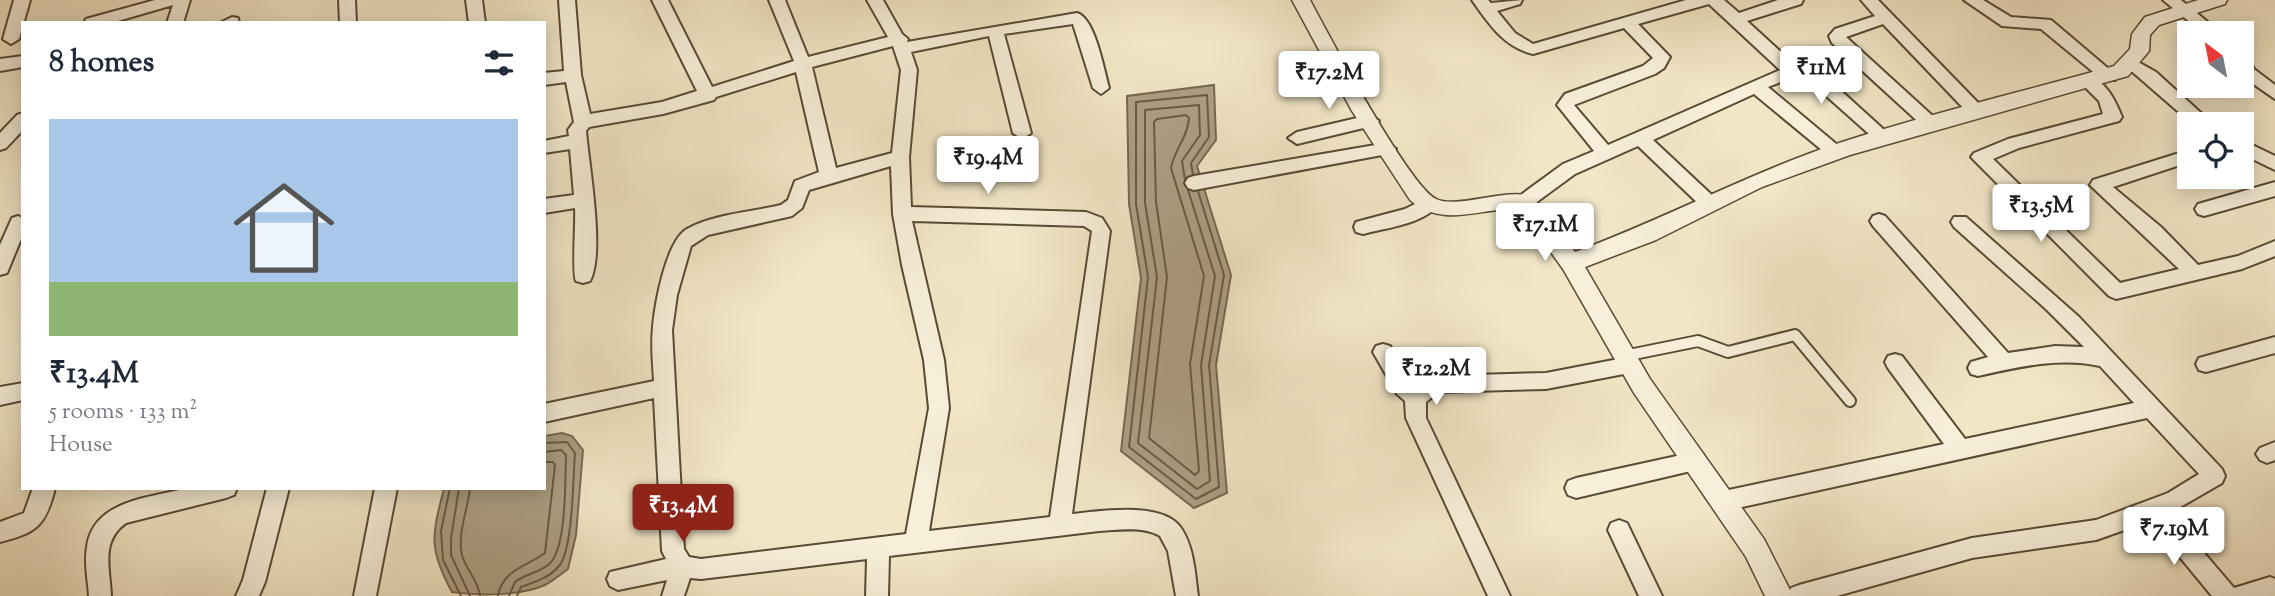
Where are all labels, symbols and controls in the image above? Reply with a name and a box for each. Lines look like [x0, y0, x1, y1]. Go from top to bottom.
north arrow [2177, 21, 2254, 98]
map controls [2177, 21, 2254, 189]
text: 8 homes [49, 42, 154, 85]
icon: filters [480, 44, 518, 82]
pin: ₹11M [1780, 46, 1862, 106]
pin: ₹17.2M [1272, 52, 1386, 111]
text: ₹11M [1796, 52, 1846, 85]
text: ₹17.2M [1294, 57, 1364, 90]
button: locate [2177, 112, 2254, 189]
pin: ₹19.4M [931, 136, 1045, 196]
text: ₹19.4M [953, 142, 1023, 175]
icon: home [221, 165, 347, 291]
pin: ₹13.5M [1984, 184, 2098, 244]
text: ₹13.5M [2008, 190, 2074, 223]
pin: ₹17.1M [1488, 204, 1602, 263]
text: ₹17.1M [1512, 209, 1578, 242]
pin: ₹12.2M [1379, 348, 1493, 407]
text: ₹13.4M [49, 353, 139, 396]
text: ₹12.2M [1401, 353, 1471, 386]
text: 5 rooms · 133 m² [49, 396, 197, 429]
text: House [49, 429, 113, 462]
pin: ₹13.4M [626, 484, 740, 544]
text: ₹13.4M [649, 490, 717, 523]
pin: ₹7.19M [2117, 508, 2231, 567]
text: ₹7.19M [2139, 513, 2209, 546]

